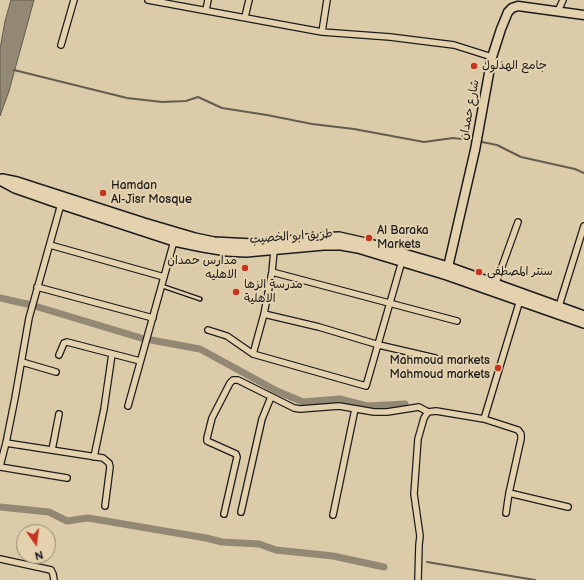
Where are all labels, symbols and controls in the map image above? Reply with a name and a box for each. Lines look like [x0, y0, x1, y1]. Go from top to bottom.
place label: جامع الهذلول [482, 59, 547, 73]
marker: جامع الهذلول [469, 61, 479, 71]
street label: شارع حمدان [457, 78, 483, 142]
place label: Hamdan Al-Jisr Mosque [111, 179, 192, 207]
marker: Hamdan Al-Jisr Mosque [98, 188, 108, 198]
place label: Al Baraka Markets [377, 224, 429, 252]
street label: طريق ابو الخصيب [249, 227, 333, 247]
marker: Al Baraka Markets [364, 233, 374, 243]
place label: مدارس حمدان الاهليه [167, 254, 237, 282]
marker: مدارس حمدان الاهليه [240, 263, 250, 273]
place label: سنتر المصطفى [487, 265, 553, 279]
marker: سنتر المصطفى [474, 267, 484, 277]
place label: مدرسة الزها الاهلية [244, 278, 303, 306]
marker: مدرسة الزها الاهلية [231, 287, 241, 297]
place label: Mahmoud markets Mahmoud markets [389, 354, 490, 382]
marker: Mahmoud markets Mahmoud markets [493, 363, 503, 373]
north arrow [16, 524, 56, 564]
text: N [33, 548, 44, 562]

